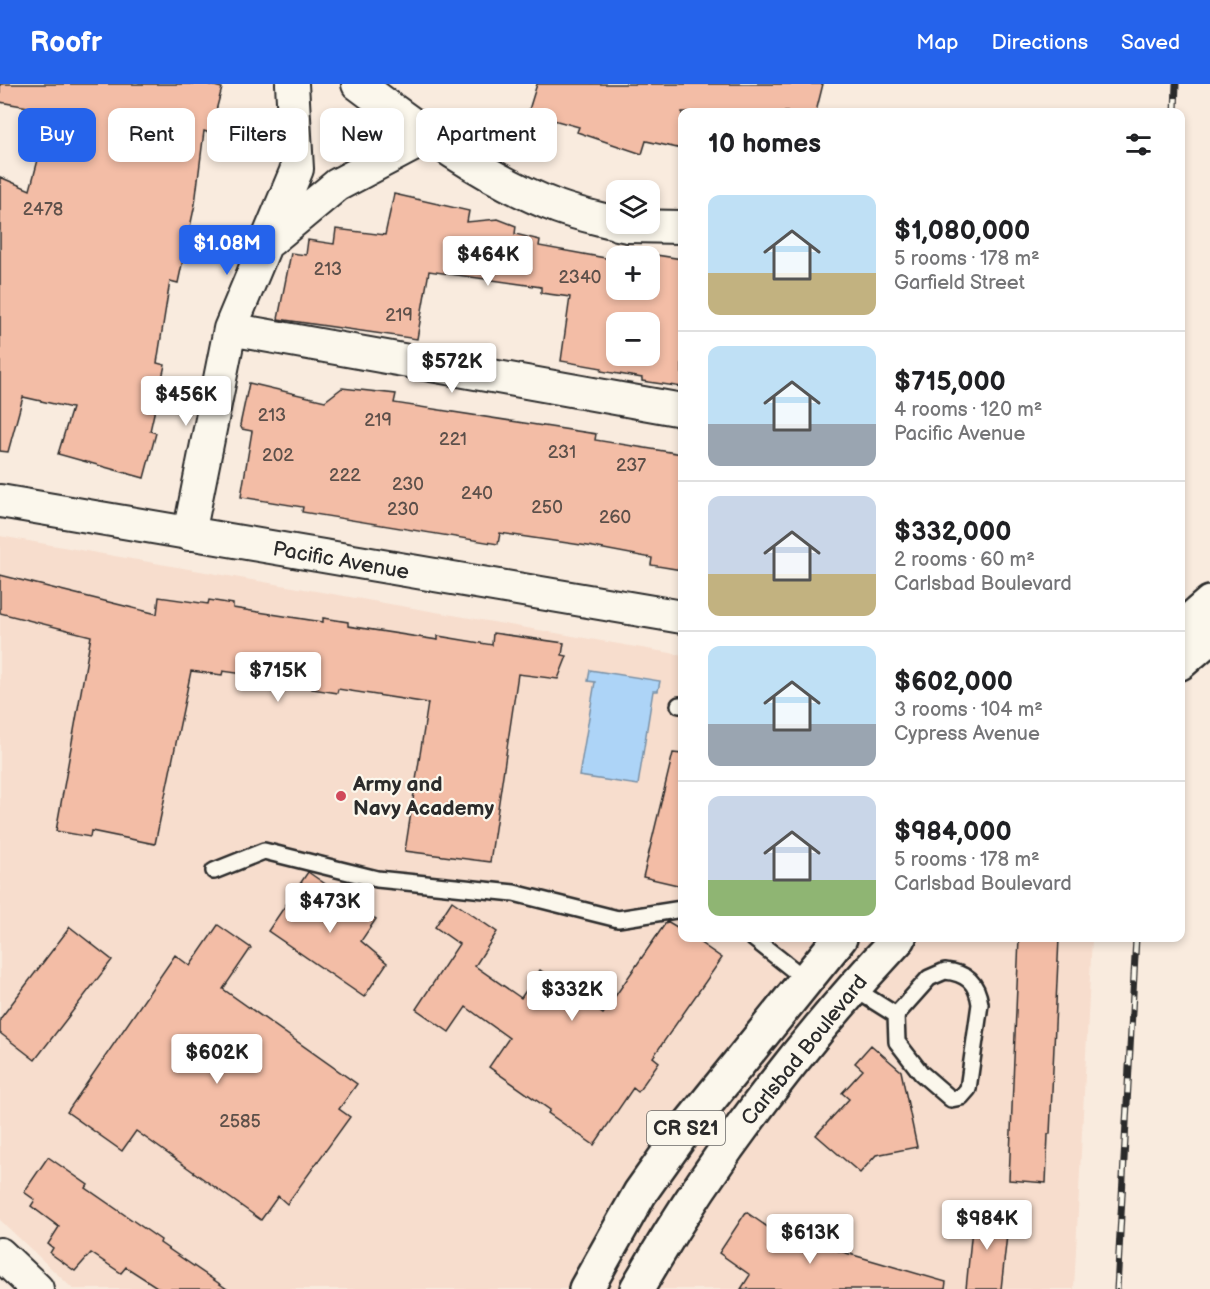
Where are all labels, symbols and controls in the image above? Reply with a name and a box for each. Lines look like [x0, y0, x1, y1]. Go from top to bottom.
text: Roofr [30, 26, 102, 59]
text: Map [916, 30, 959, 55]
text: Directions [992, 30, 1088, 55]
text: Saved [1121, 30, 1180, 55]
chip: Buy [18, 108, 96, 162]
chip: Rent [108, 108, 195, 162]
chip: Filters [207, 108, 308, 162]
chip: New [320, 108, 404, 162]
chip: Apartment [416, 108, 557, 162]
icon: filters [1122, 128, 1155, 161]
text: 10 homes [708, 129, 821, 160]
map controls [606, 180, 660, 366]
button: layers [606, 180, 660, 234]
house number: 2478 [23, 199, 63, 220]
text: $1,080,000 [894, 216, 1030, 247]
icon: home [756, 219, 828, 291]
pin: $1.08M [178, 225, 276, 276]
text: $1.08M [193, 232, 261, 256]
pin: $464K [446, 236, 530, 287]
text: $464K [457, 243, 519, 267]
button: + [606, 246, 660, 300]
text: 5 rooms · 178 m² [894, 247, 1040, 271]
house number: 213 [314, 259, 342, 280]
house number: 2340 [559, 267, 601, 288]
text: Garfield Street [894, 271, 1025, 295]
house number: 219 [385, 305, 413, 326]
button: − [606, 312, 660, 366]
pin: $572K [410, 343, 494, 394]
text: $572K [421, 350, 483, 374]
text: $715,000 [894, 367, 1006, 398]
icon: home [756, 370, 828, 442]
pin: $456K [144, 376, 228, 427]
text: $456K [155, 383, 217, 407]
text: 4 rooms · 120 m² [894, 398, 1043, 422]
house number: 213 [258, 405, 286, 426]
house number: 219 [364, 410, 392, 431]
text: Pacific Avenue [894, 422, 1025, 446]
house number: 221 [439, 429, 467, 450]
house number: 231 [548, 442, 576, 463]
house number: 202 [262, 445, 294, 466]
house number: 237 [616, 455, 646, 476]
house number: 222 [329, 465, 361, 486]
house number: 230 [392, 474, 424, 495]
house number: 240 [461, 483, 493, 504]
house number: 250 [531, 497, 563, 518]
house number: 230 [387, 499, 419, 520]
house number: 260 [599, 507, 631, 528]
text: $332,000 [894, 517, 1011, 548]
icon: home [756, 520, 828, 592]
street label: Pacific Avenue [271, 536, 411, 585]
text: 2 rooms · 60 m² [894, 548, 1035, 572]
text: Carlsbad Boulevard [894, 572, 1072, 596]
pin: $715K [236, 652, 320, 703]
text: $715K [249, 659, 307, 683]
text: $602,000 [894, 667, 1013, 698]
icon: home [756, 670, 828, 742]
text: 3 rooms · 104 m² [894, 698, 1043, 722]
text: Cypress Avenue [894, 722, 1040, 746]
place label: Army and Navy Academy [352, 772, 495, 821]
marker: Army and Navy Academy [334, 789, 348, 803]
text: $984,000 [894, 817, 1012, 848]
icon: home [756, 820, 828, 892]
text: 5 rooms · 178 m² [894, 848, 1040, 872]
text: Carlsbad Boulevard [894, 872, 1072, 896]
pin: $473K [288, 883, 372, 934]
text: $473K [299, 890, 361, 914]
street label: Carlsbad Boulevard [736, 970, 873, 1131]
pin: $332K [530, 971, 614, 1022]
text: $332K [541, 978, 603, 1002]
pin: $602K [175, 1034, 259, 1085]
text: $602K [185, 1041, 249, 1065]
house number: 2585 [219, 1111, 261, 1132]
road number: CR S21 [647, 1111, 725, 1145]
pin: $984K [945, 1200, 1029, 1251]
text: $984K [956, 1207, 1018, 1231]
pin: $613K [768, 1214, 852, 1265]
text: $613K [781, 1221, 840, 1245]

